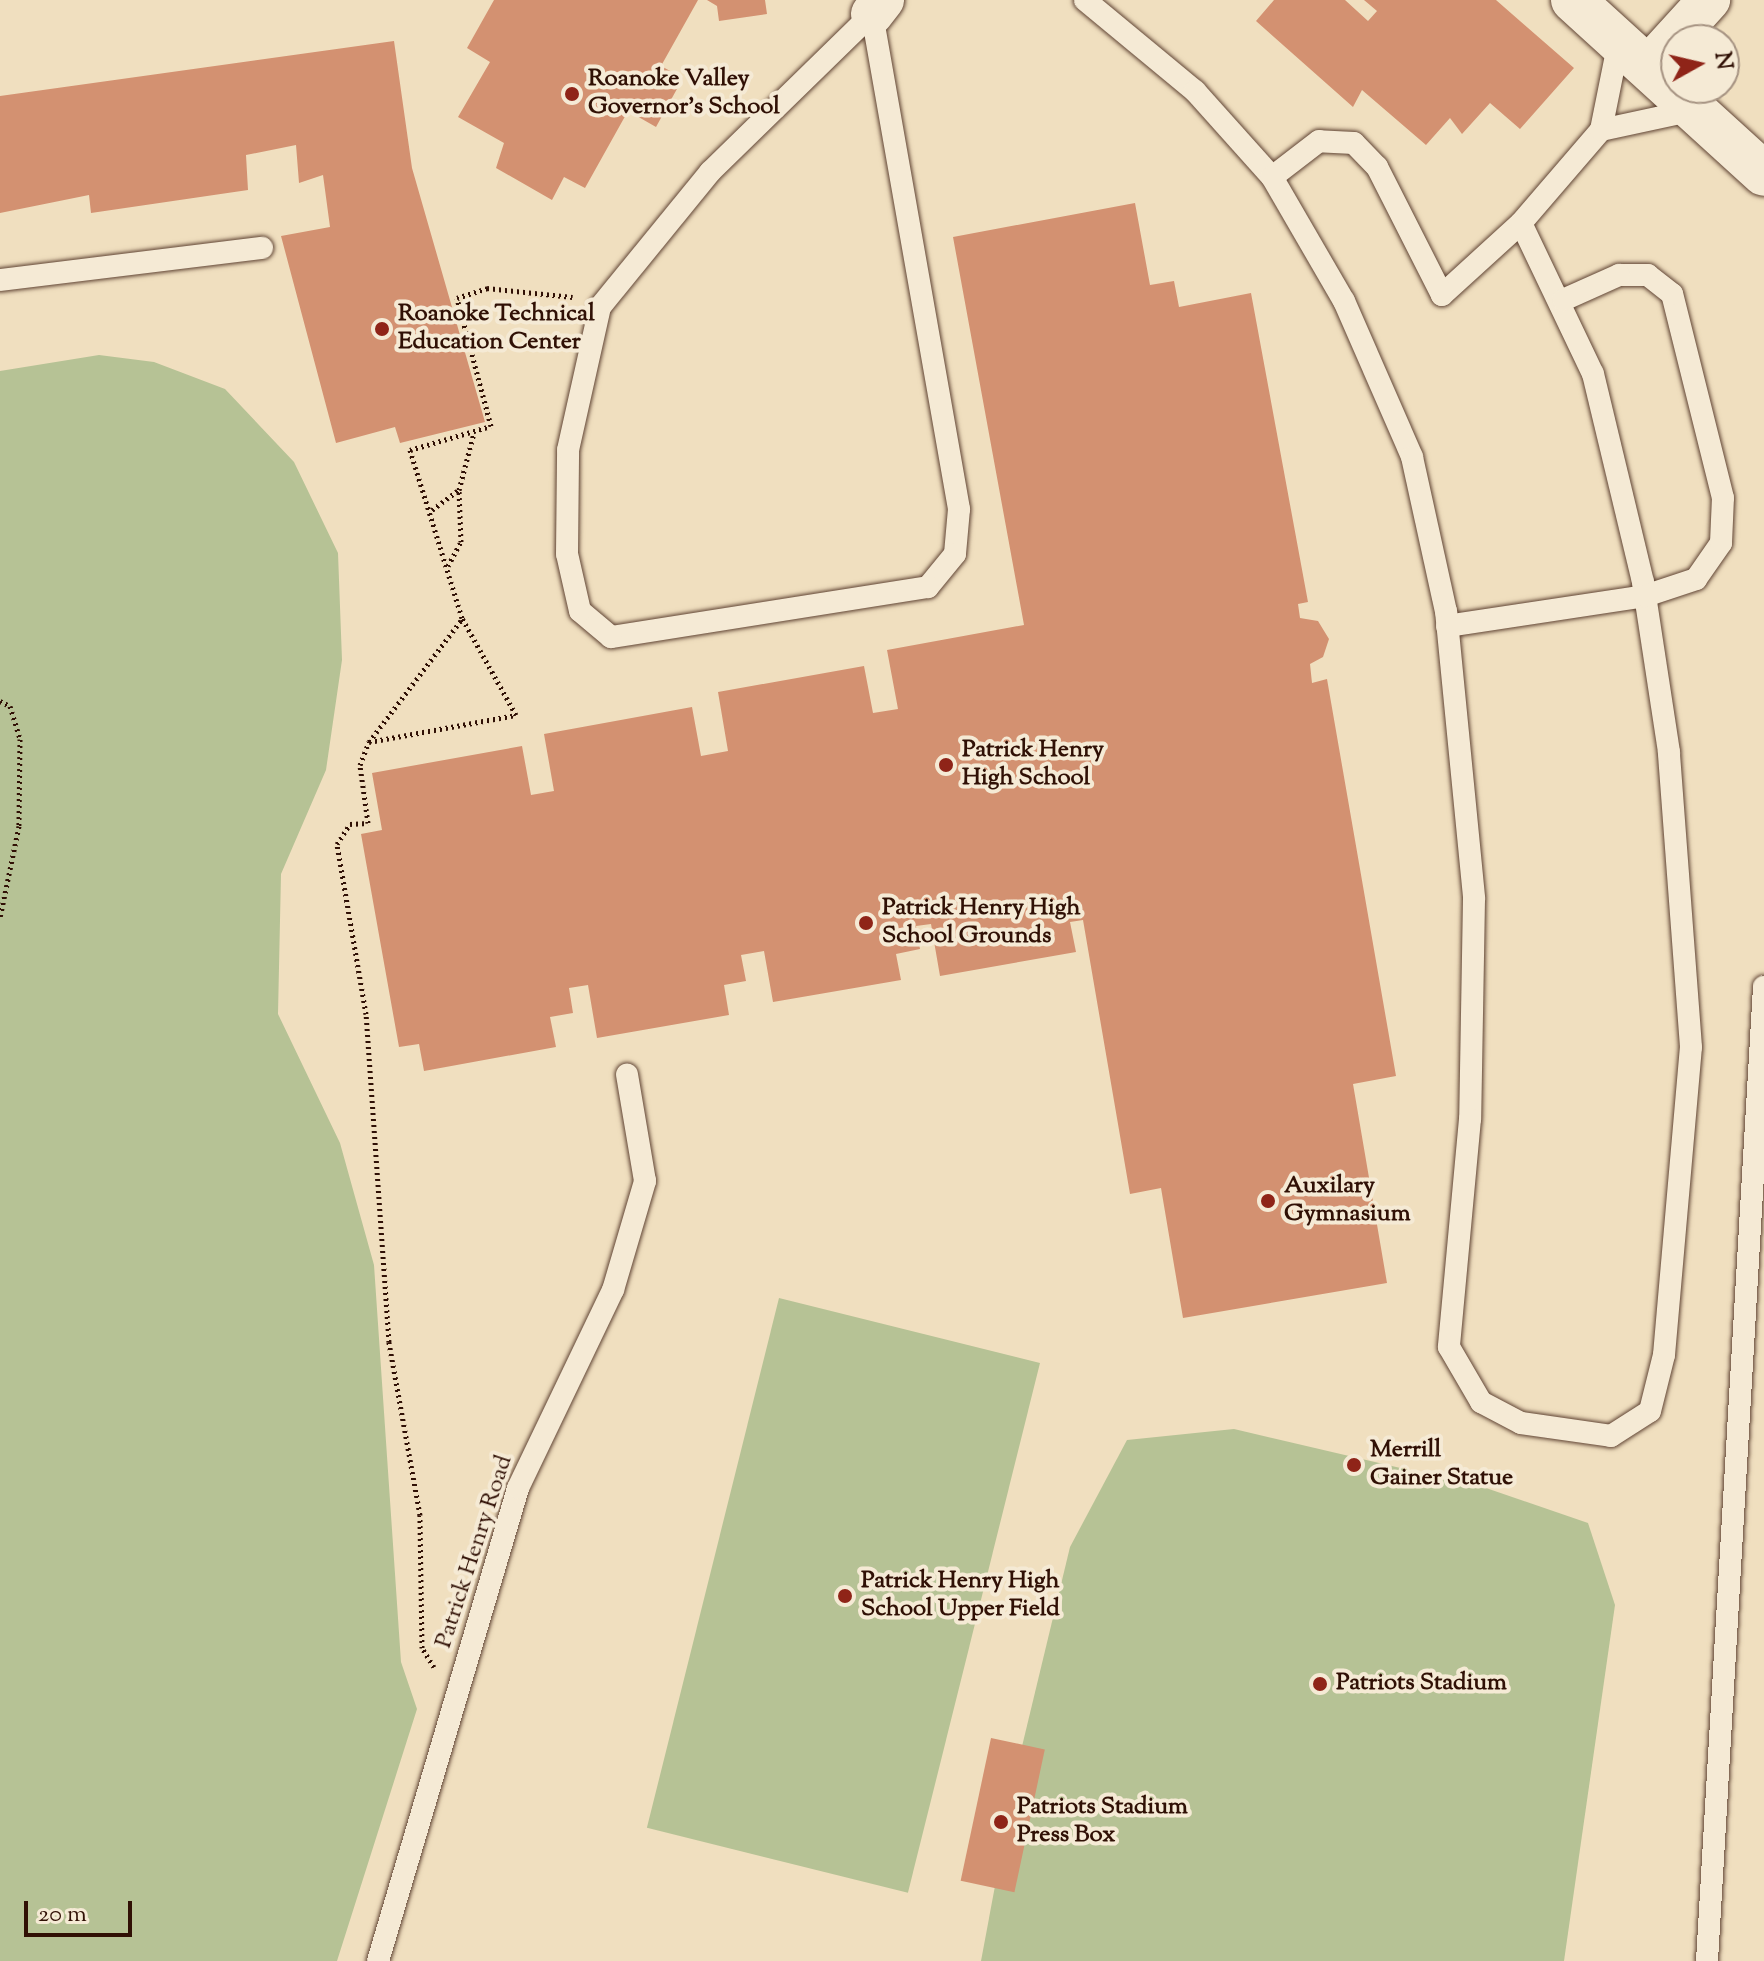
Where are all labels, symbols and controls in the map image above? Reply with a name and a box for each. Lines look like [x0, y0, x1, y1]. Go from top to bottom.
north arrow [1660, 24, 1740, 104]
text: N [1705, 50, 1739, 72]
place label: Roanoke Valley Governor's School [588, 66, 780, 122]
marker: Roanoke Valley Governor's School [563, 85, 581, 103]
place label: Roanoke Technical Education Center [398, 301, 595, 357]
marker: Roanoke Technical Education Center [373, 320, 391, 338]
place label: Patrick Henry High School [962, 737, 1104, 793]
marker: Patrick Henry High School [937, 756, 955, 774]
place label: Patrick Henry High School Grounds [882, 895, 1081, 951]
marker: Patrick Henry High School Grounds [857, 914, 875, 932]
place label: Auxilary Gymnasium [1284, 1173, 1410, 1229]
marker: Auxilary Gymnasium [1259, 1192, 1277, 1210]
place label: Merrill Gainer Statue [1370, 1437, 1513, 1493]
street label: Patrick Henry Road [430, 1452, 520, 1652]
marker: Merrill Gainer Statue [1345, 1456, 1363, 1474]
place label: Patrick Henry High School Upper Field [861, 1568, 1060, 1624]
marker: Patrick Henry High School Upper Field [836, 1587, 854, 1605]
place label: Patriots Stadium [1336, 1670, 1507, 1698]
marker: Patriots Stadium [1311, 1675, 1329, 1693]
place label: Patriots Stadium Press Box [1017, 1794, 1188, 1850]
marker: Patriots Stadium Press Box [992, 1813, 1010, 1831]
scale bar [28, 1885, 136, 1935]
text: 20 m [38, 1898, 87, 1932]

